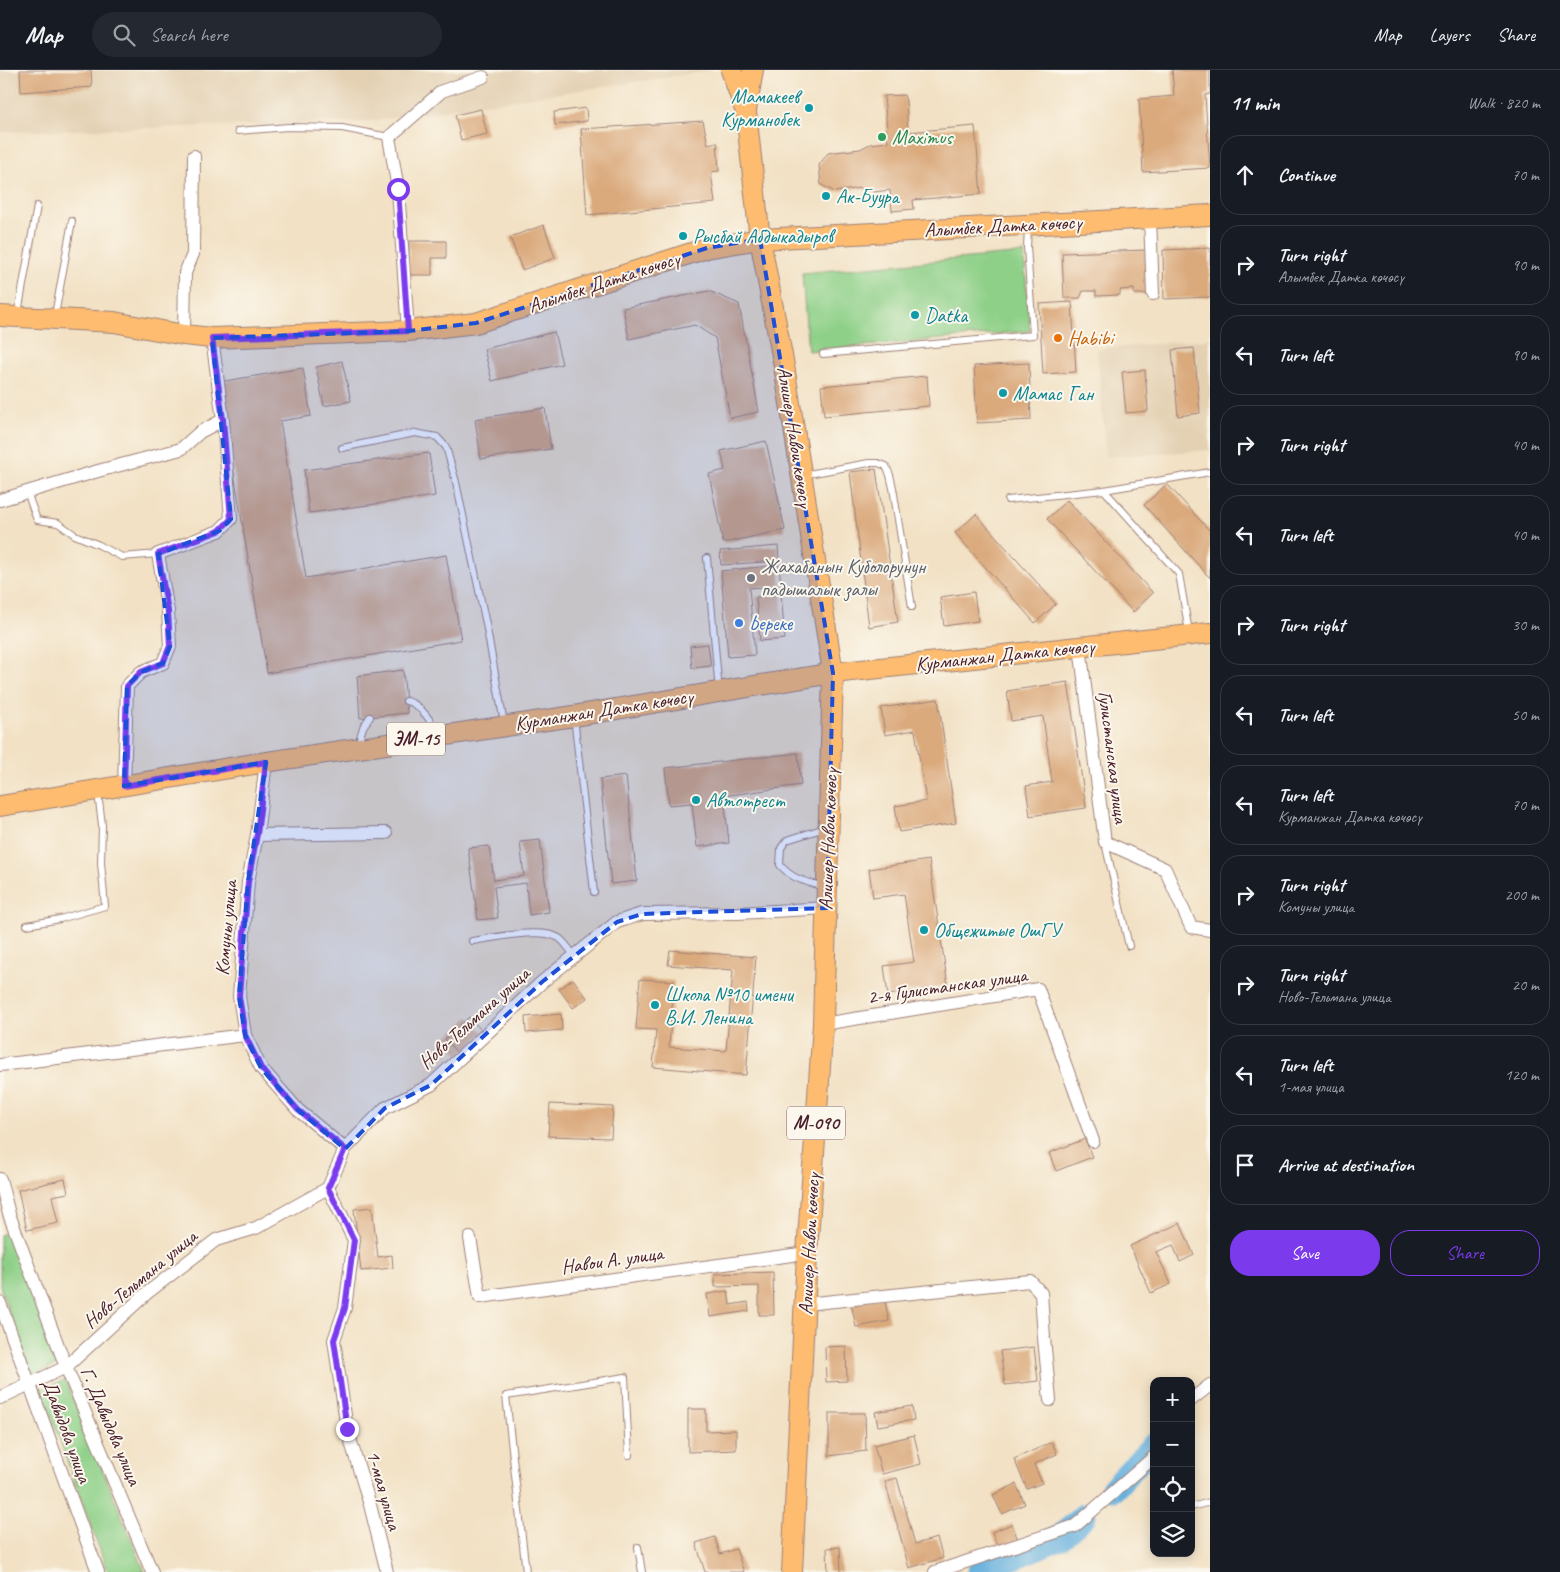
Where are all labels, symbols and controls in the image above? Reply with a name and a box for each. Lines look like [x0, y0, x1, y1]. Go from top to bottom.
search box [92, 12, 442, 57]
text: Map [25, 20, 62, 50]
icon: search [110, 21, 138, 49]
text: Search here [150, 23, 228, 47]
text: Map [1374, 24, 1402, 46]
text: Layers [1430, 24, 1469, 46]
text: Share [1497, 24, 1535, 46]
place label: Мамакеев Курманобек [721, 84, 803, 132]
text: 11 min [1230, 90, 1280, 116]
text: Walk · 820 m [1468, 93, 1540, 113]
marker: Мамакеев Курманобек [803, 102, 815, 114]
place label: Maximus [892, 125, 954, 150]
marker: Maximus [876, 131, 888, 143]
icon: ahead [1231, 161, 1259, 189]
text: Continue [1278, 163, 1335, 187]
text: 70 m [1512, 165, 1539, 185]
route start [387, 178, 410, 201]
place label: Ак-Буура [836, 184, 901, 209]
marker: Ак-Буура [820, 190, 832, 202]
street label: Алымбек Датка көчөсү [924, 209, 1084, 243]
place label: Рысбай Абдыкадыров [693, 224, 836, 249]
marker: Рысбай Абдыкадыров [677, 230, 689, 242]
text: Turn right [1278, 243, 1345, 267]
street label: Алымбек Датка көчөсү [525, 245, 684, 318]
icon: right [1231, 251, 1259, 279]
text: 90 m [1512, 255, 1539, 275]
text: Алымбек Датка көчөсү [1278, 267, 1404, 287]
place label: Datka [925, 303, 969, 328]
marker: Datka [909, 309, 921, 321]
place label: Habibi [1068, 326, 1115, 351]
marker: Habibi [1052, 332, 1064, 344]
icon: left [1231, 341, 1259, 369]
text: Turn left [1278, 343, 1333, 367]
text: 90 m [1512, 345, 1539, 365]
street label: Алишер Навои көчөсү [772, 365, 819, 511]
place label: Мамас Ган [1013, 381, 1095, 406]
marker: Мамас Ган [997, 387, 1009, 399]
icon: right [1231, 431, 1259, 459]
text: Turn right [1278, 433, 1345, 457]
text: 40 m [1512, 435, 1539, 455]
icon: left [1231, 521, 1259, 549]
text: Turn left [1278, 523, 1333, 547]
text: 40 m [1512, 525, 1539, 545]
place label: Жахабанын Куболорунун падышалык залы [761, 554, 927, 602]
marker: Жахабанын Куболорунун падышалык залы [745, 572, 757, 584]
place label: Ьереке [749, 611, 794, 636]
icon: right [1231, 611, 1259, 639]
text: Turn right [1278, 613, 1345, 637]
text: 30 m [1512, 615, 1539, 635]
marker: Ьереке [733, 617, 745, 629]
street label: Курманжан Датка көчөсү [914, 633, 1097, 677]
street label: Курманжан Датка көчөсү [513, 683, 696, 736]
street label: Гулистанская улица [1092, 689, 1134, 827]
icon: left [1231, 701, 1259, 729]
text: Turn left [1278, 703, 1333, 727]
text: 50 m [1512, 705, 1539, 725]
road number: ЭМ-15 [387, 722, 445, 756]
street label: Алишер Навои көчөсү [813, 766, 843, 910]
text: Turn left [1278, 783, 1333, 807]
place label: Автотрест [706, 788, 786, 813]
icon: left [1231, 791, 1259, 819]
marker: Автотрест [690, 794, 702, 806]
text: 70 m [1512, 795, 1539, 815]
text: Курманжан Датка көчөсү [1278, 807, 1422, 827]
text: Turn right [1278, 873, 1345, 897]
street label: Комуны улица [209, 878, 243, 976]
icon: right [1231, 881, 1259, 909]
text: 200 m [1505, 885, 1539, 905]
text: Комуны улица [1278, 897, 1354, 917]
place label: Общежитые ОшГУ [934, 918, 1063, 943]
marker: Общежитые ОшГУ [918, 924, 930, 936]
street label: Ново-Тельмана улица [413, 960, 536, 1074]
street label: 2-я Гулистанская улица [866, 962, 1030, 1010]
text: Turn right [1278, 963, 1345, 987]
icon: right [1231, 971, 1259, 999]
text: 20 m [1512, 975, 1539, 995]
place label: Школа №10 имени В.И. Ленина [665, 982, 795, 1030]
text: Ново-Тельмана улица [1278, 987, 1391, 1007]
marker: Школа №10 имени В.И. Ленина [649, 999, 661, 1011]
text: Turn left [1278, 1053, 1333, 1077]
icon: left [1231, 1061, 1259, 1089]
text: 120 m [1505, 1065, 1539, 1085]
text: 1-мая улица [1278, 1077, 1344, 1097]
road number: М-090 [787, 1106, 845, 1140]
icon: arrive [1231, 1151, 1259, 1179]
text: Arrive at destination [1278, 1153, 1414, 1177]
street label: Алишер Навои көчөсү [793, 1171, 825, 1316]
street label: Ново-Тельмана улица [78, 1223, 203, 1334]
button: Save [1230, 1230, 1380, 1276]
button: Share [1390, 1230, 1540, 1276]
street label: Навои А. улица [560, 1240, 666, 1279]
street label: Г. Давыдова улица [75, 1363, 148, 1491]
street label: Давыдова улица [37, 1376, 98, 1488]
map controls [1150, 1377, 1195, 1557]
button: + [1150, 1377, 1195, 1422]
route end [336, 1418, 359, 1441]
button: − [1150, 1422, 1195, 1467]
street label: 1-мая улица [361, 1447, 408, 1535]
button: locate [1150, 1467, 1195, 1512]
button: layers [1150, 1512, 1195, 1557]

